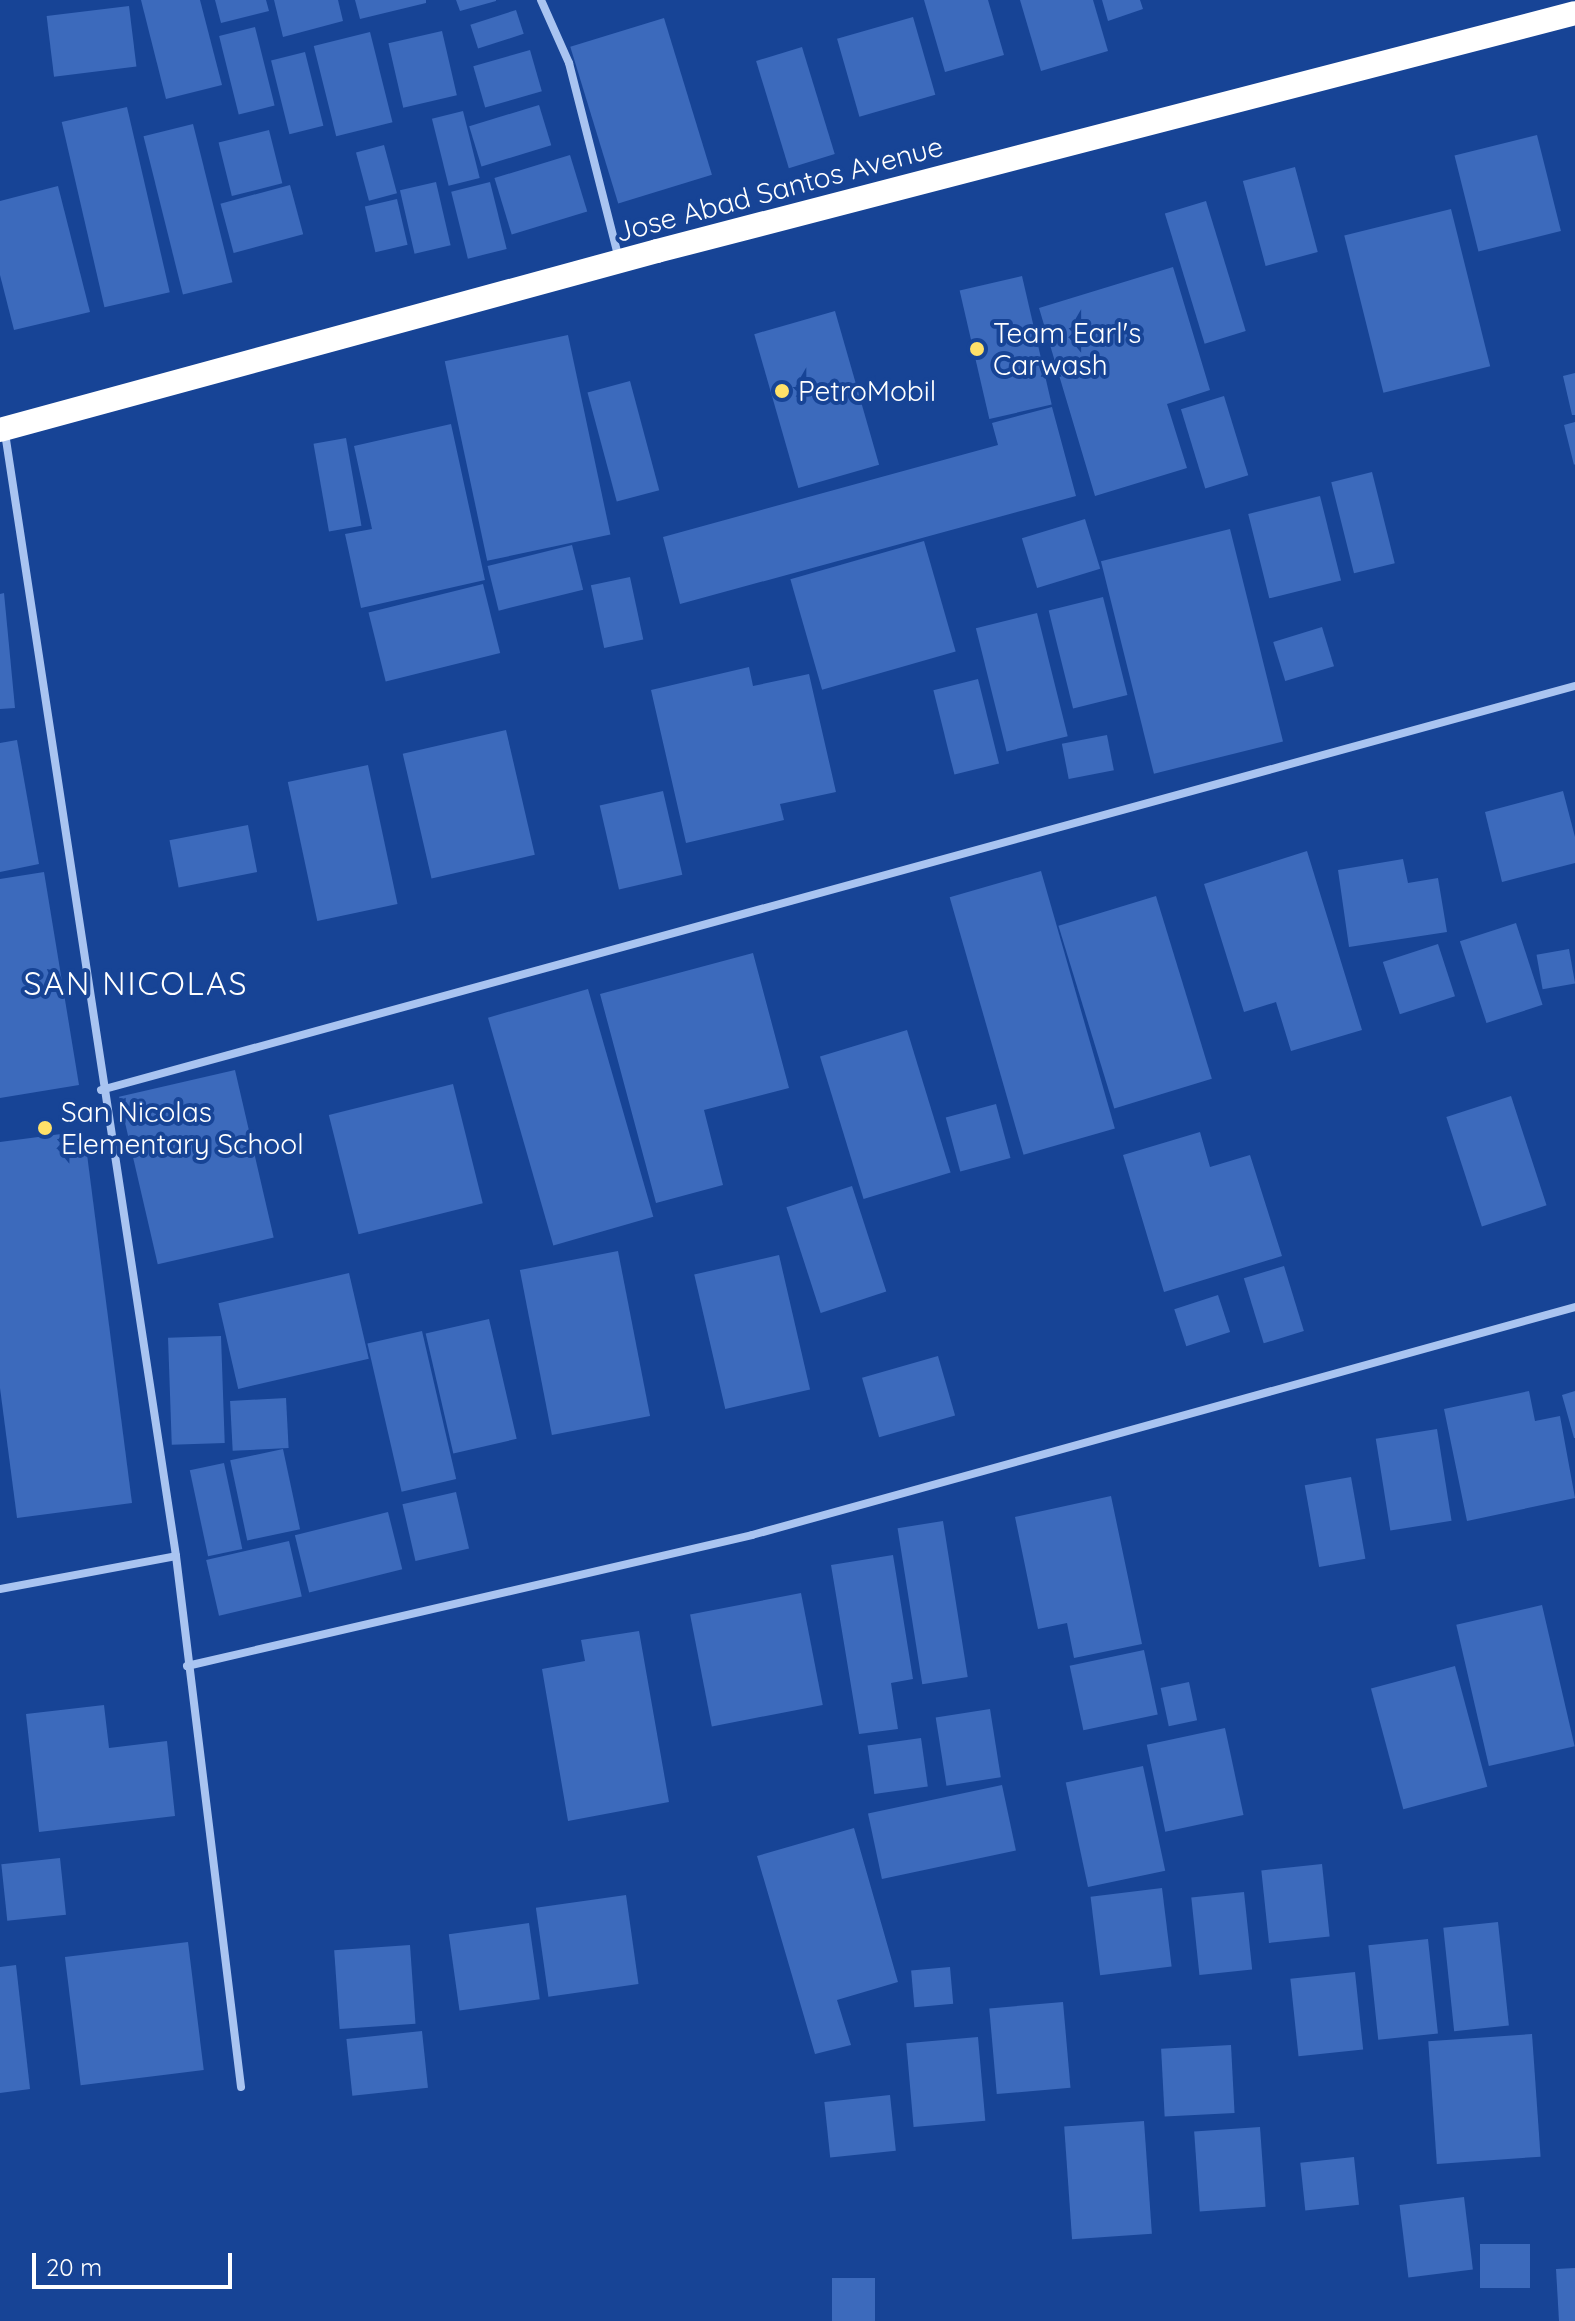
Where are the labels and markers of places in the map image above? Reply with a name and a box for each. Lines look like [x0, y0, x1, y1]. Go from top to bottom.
place label: Team Earl's Carwash [993, 316, 1141, 382]
marker: Team Earl's Carwash [968, 340, 986, 358]
place label: PetroMobil [798, 374, 936, 408]
marker: PetroMobil [773, 382, 791, 400]
place label: San Nicolas Elementary School [61, 1095, 304, 1161]
marker: San Nicolas Elementary School [36, 1119, 54, 1137]

